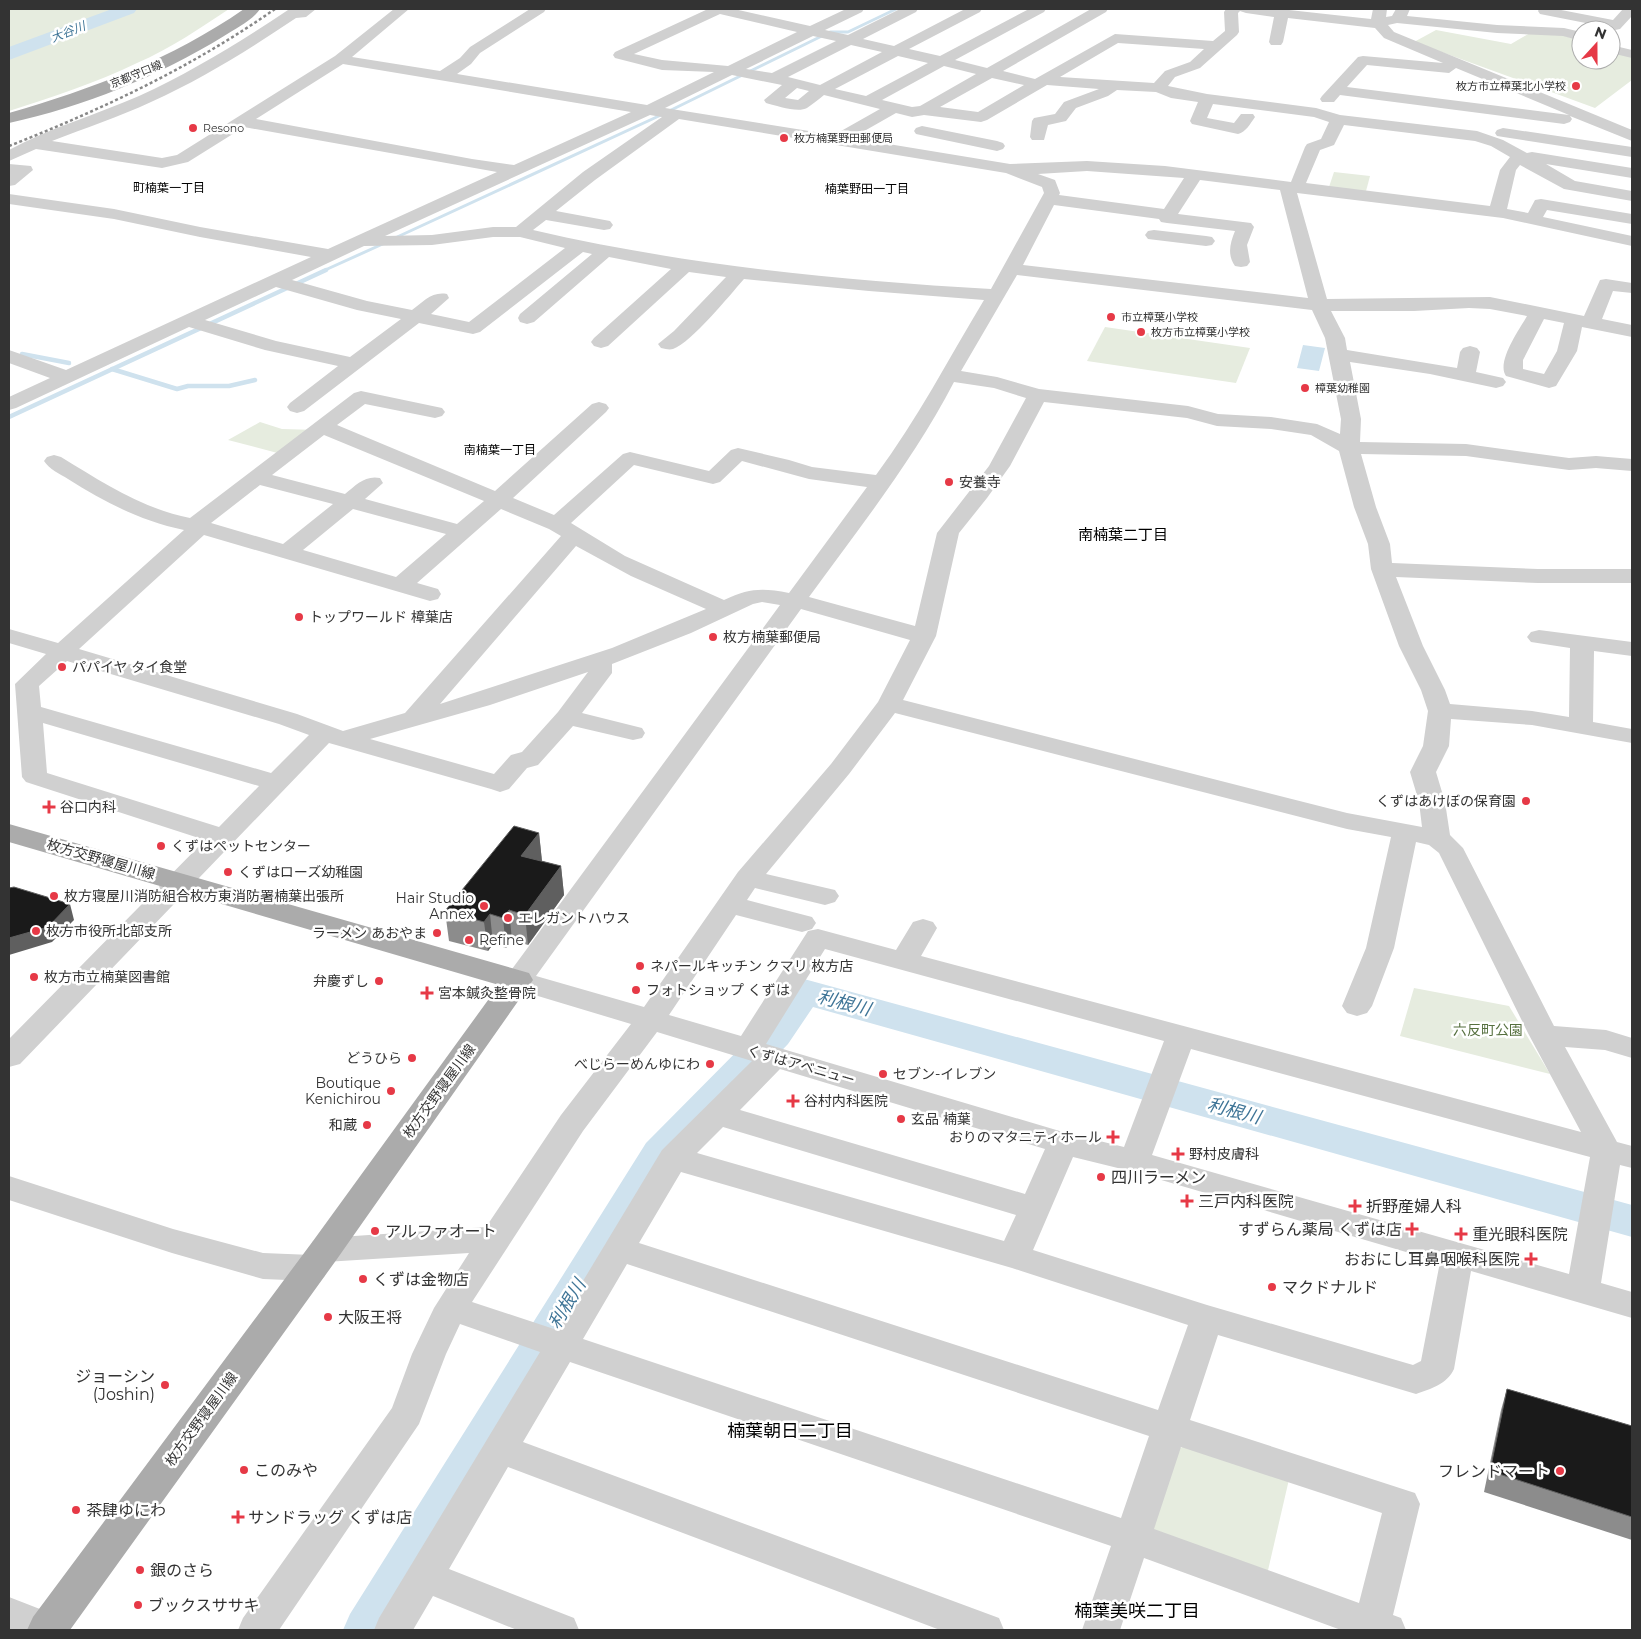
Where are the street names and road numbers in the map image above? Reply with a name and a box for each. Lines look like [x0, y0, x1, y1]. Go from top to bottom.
street label: 京都守口線 [108, 57, 164, 91]
street label: 枚方交野寝屋川線 [45, 835, 157, 883]
street label: 枚方交野寝屋川線 [399, 1040, 479, 1142]
street label: くずはアベニュー [745, 1041, 857, 1089]
street label: 枚方交野寝屋川線 [161, 1368, 241, 1470]

